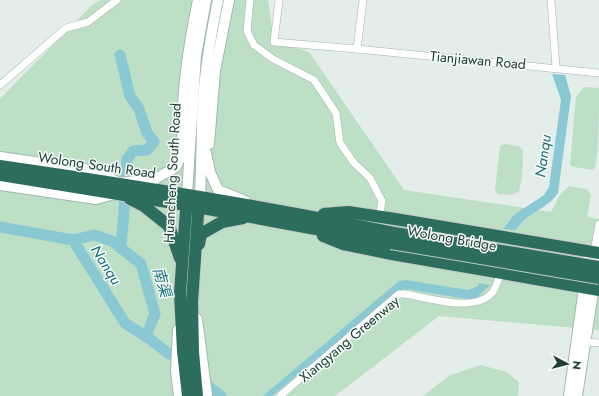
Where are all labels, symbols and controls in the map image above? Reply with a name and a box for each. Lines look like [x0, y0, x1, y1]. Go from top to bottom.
street label: Tianjiawan Road [429, 46, 527, 74]
street label: Huancheng South Road [158, 103, 186, 243]
water label: Nanqu [529, 133, 557, 179]
street label: Wolong South Road [37, 147, 157, 183]
street label: Wolong Bridge [406, 220, 498, 256]
water label: Nanqu [85, 241, 127, 289]
water label: 南渠 [147, 265, 177, 301]
street label: Xiangyang Greenway [295, 291, 404, 387]
north arrow [547, 344, 587, 384]
text: N [568, 360, 585, 371]

